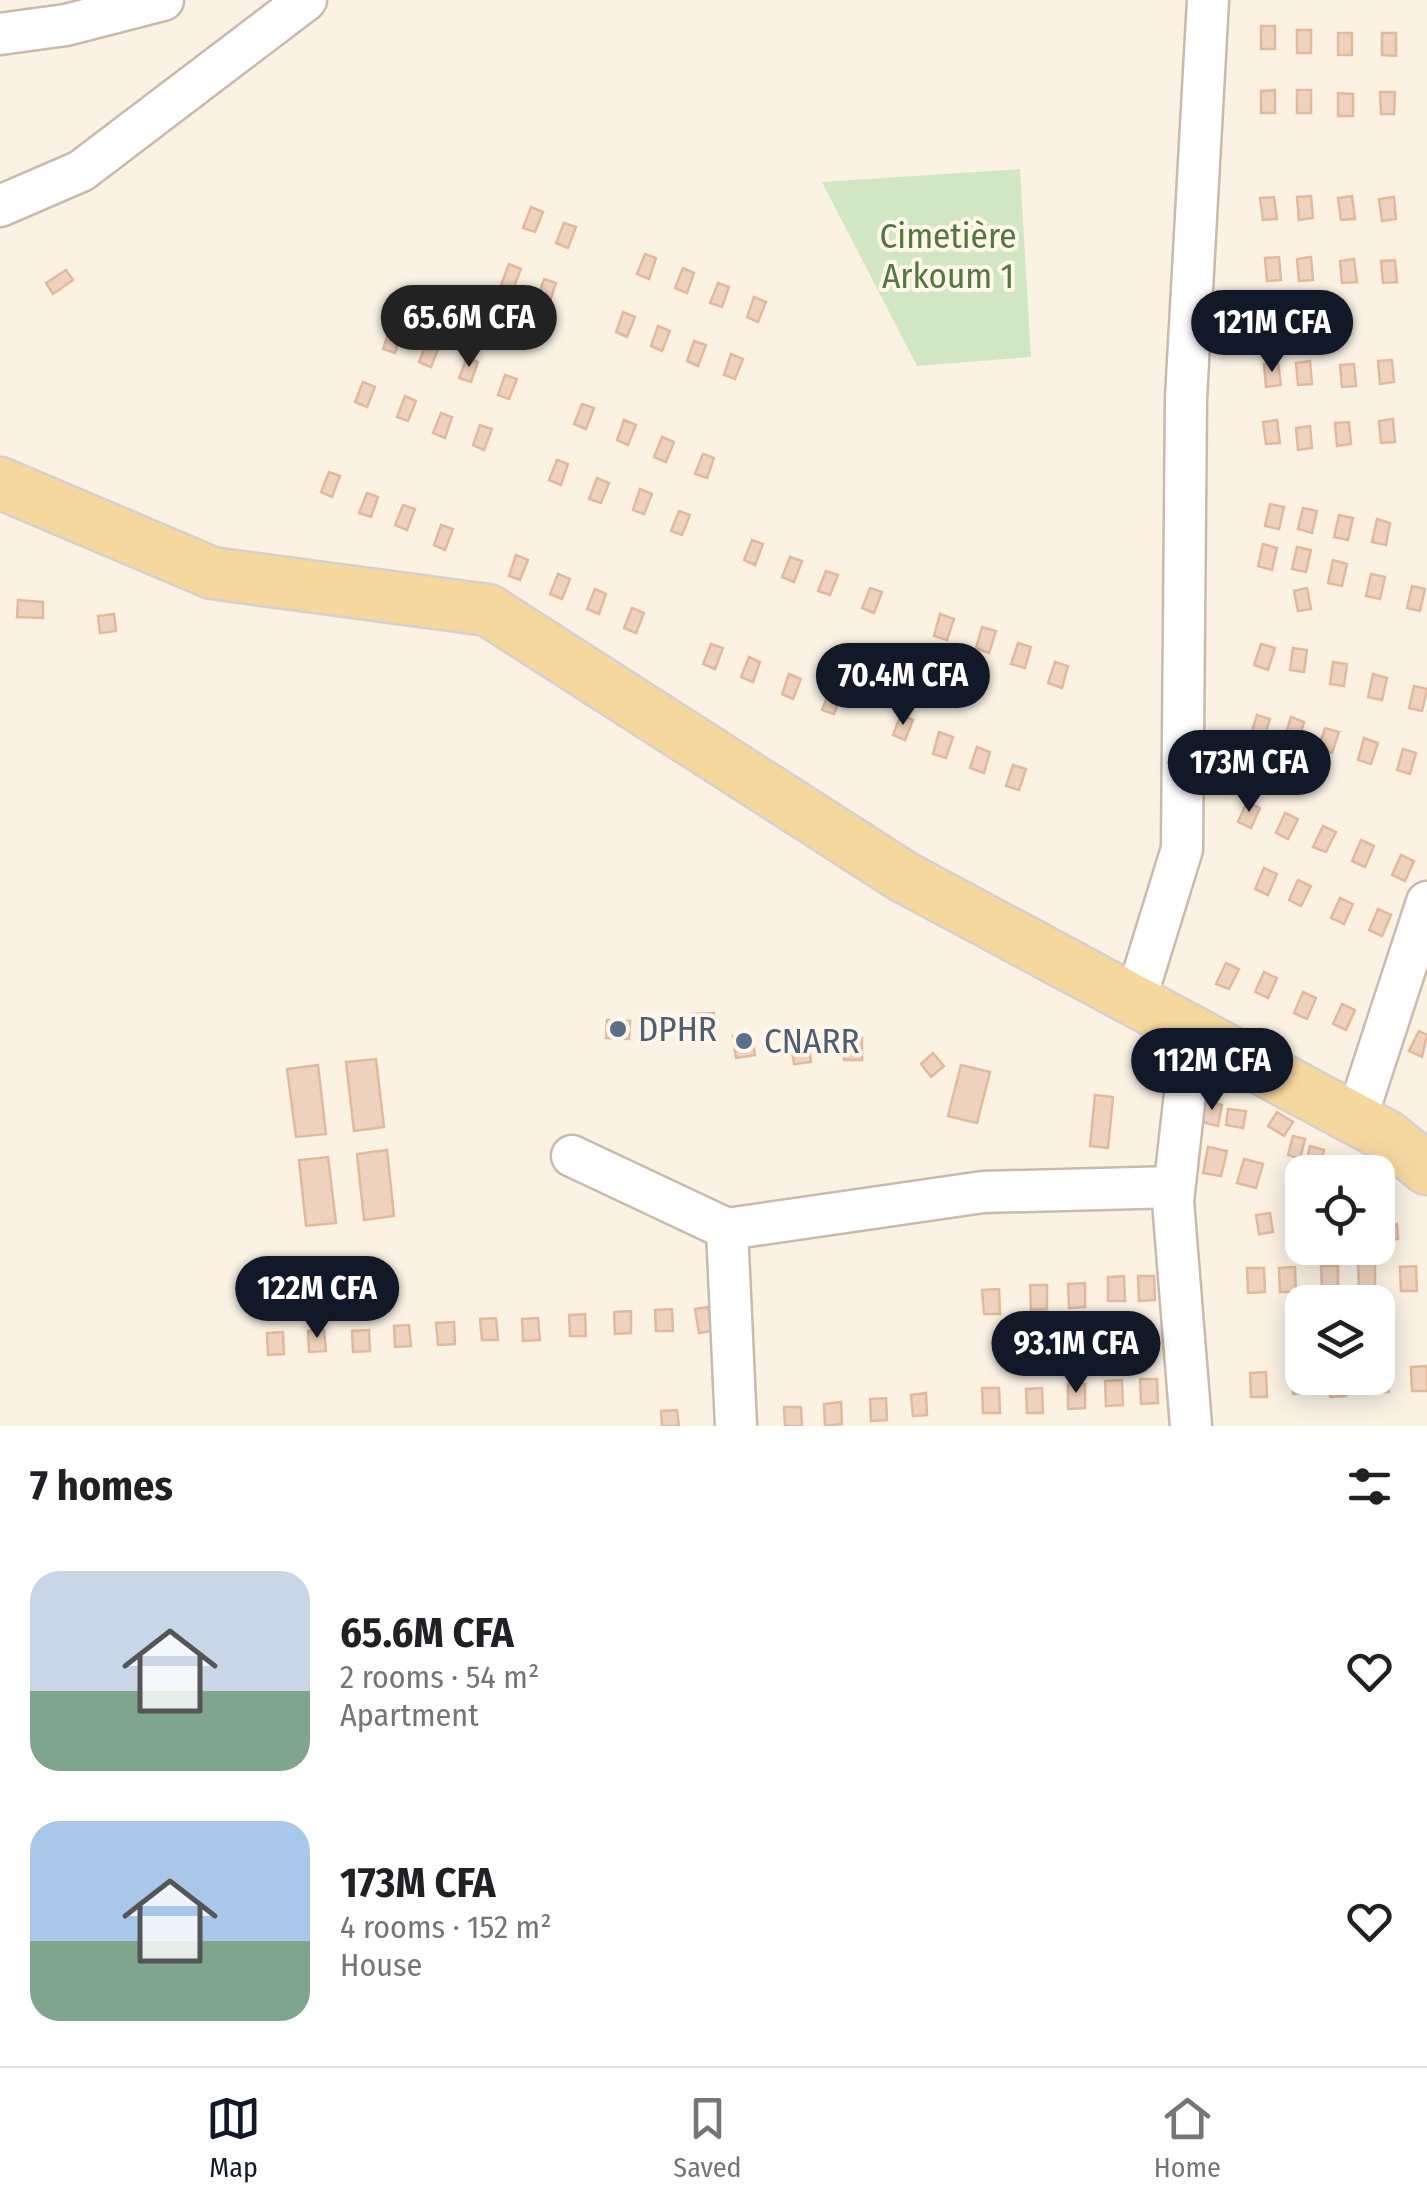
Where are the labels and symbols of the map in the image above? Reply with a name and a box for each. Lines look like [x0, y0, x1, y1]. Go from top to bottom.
park label: Cimetière Arkoum 1 [880, 215, 1016, 297]
pin: 65.6M CFA [355, 285, 583, 370]
pin: 121M CFA [1169, 290, 1375, 375]
pin: 70.4M CFA [789, 643, 1017, 728]
pin: 173M CFA [1146, 730, 1352, 815]
place label: DPHR [638, 1008, 717, 1050]
marker: DPHR [607, 1018, 629, 1040]
place label: CNARR [764, 1020, 860, 1062]
pin: 112M CFA [1109, 1028, 1315, 1113]
marker: CNARR [733, 1030, 755, 1052]
pin: 122M CFA [214, 1256, 420, 1341]
pin: 93.1M CFA [962, 1311, 1190, 1396]

